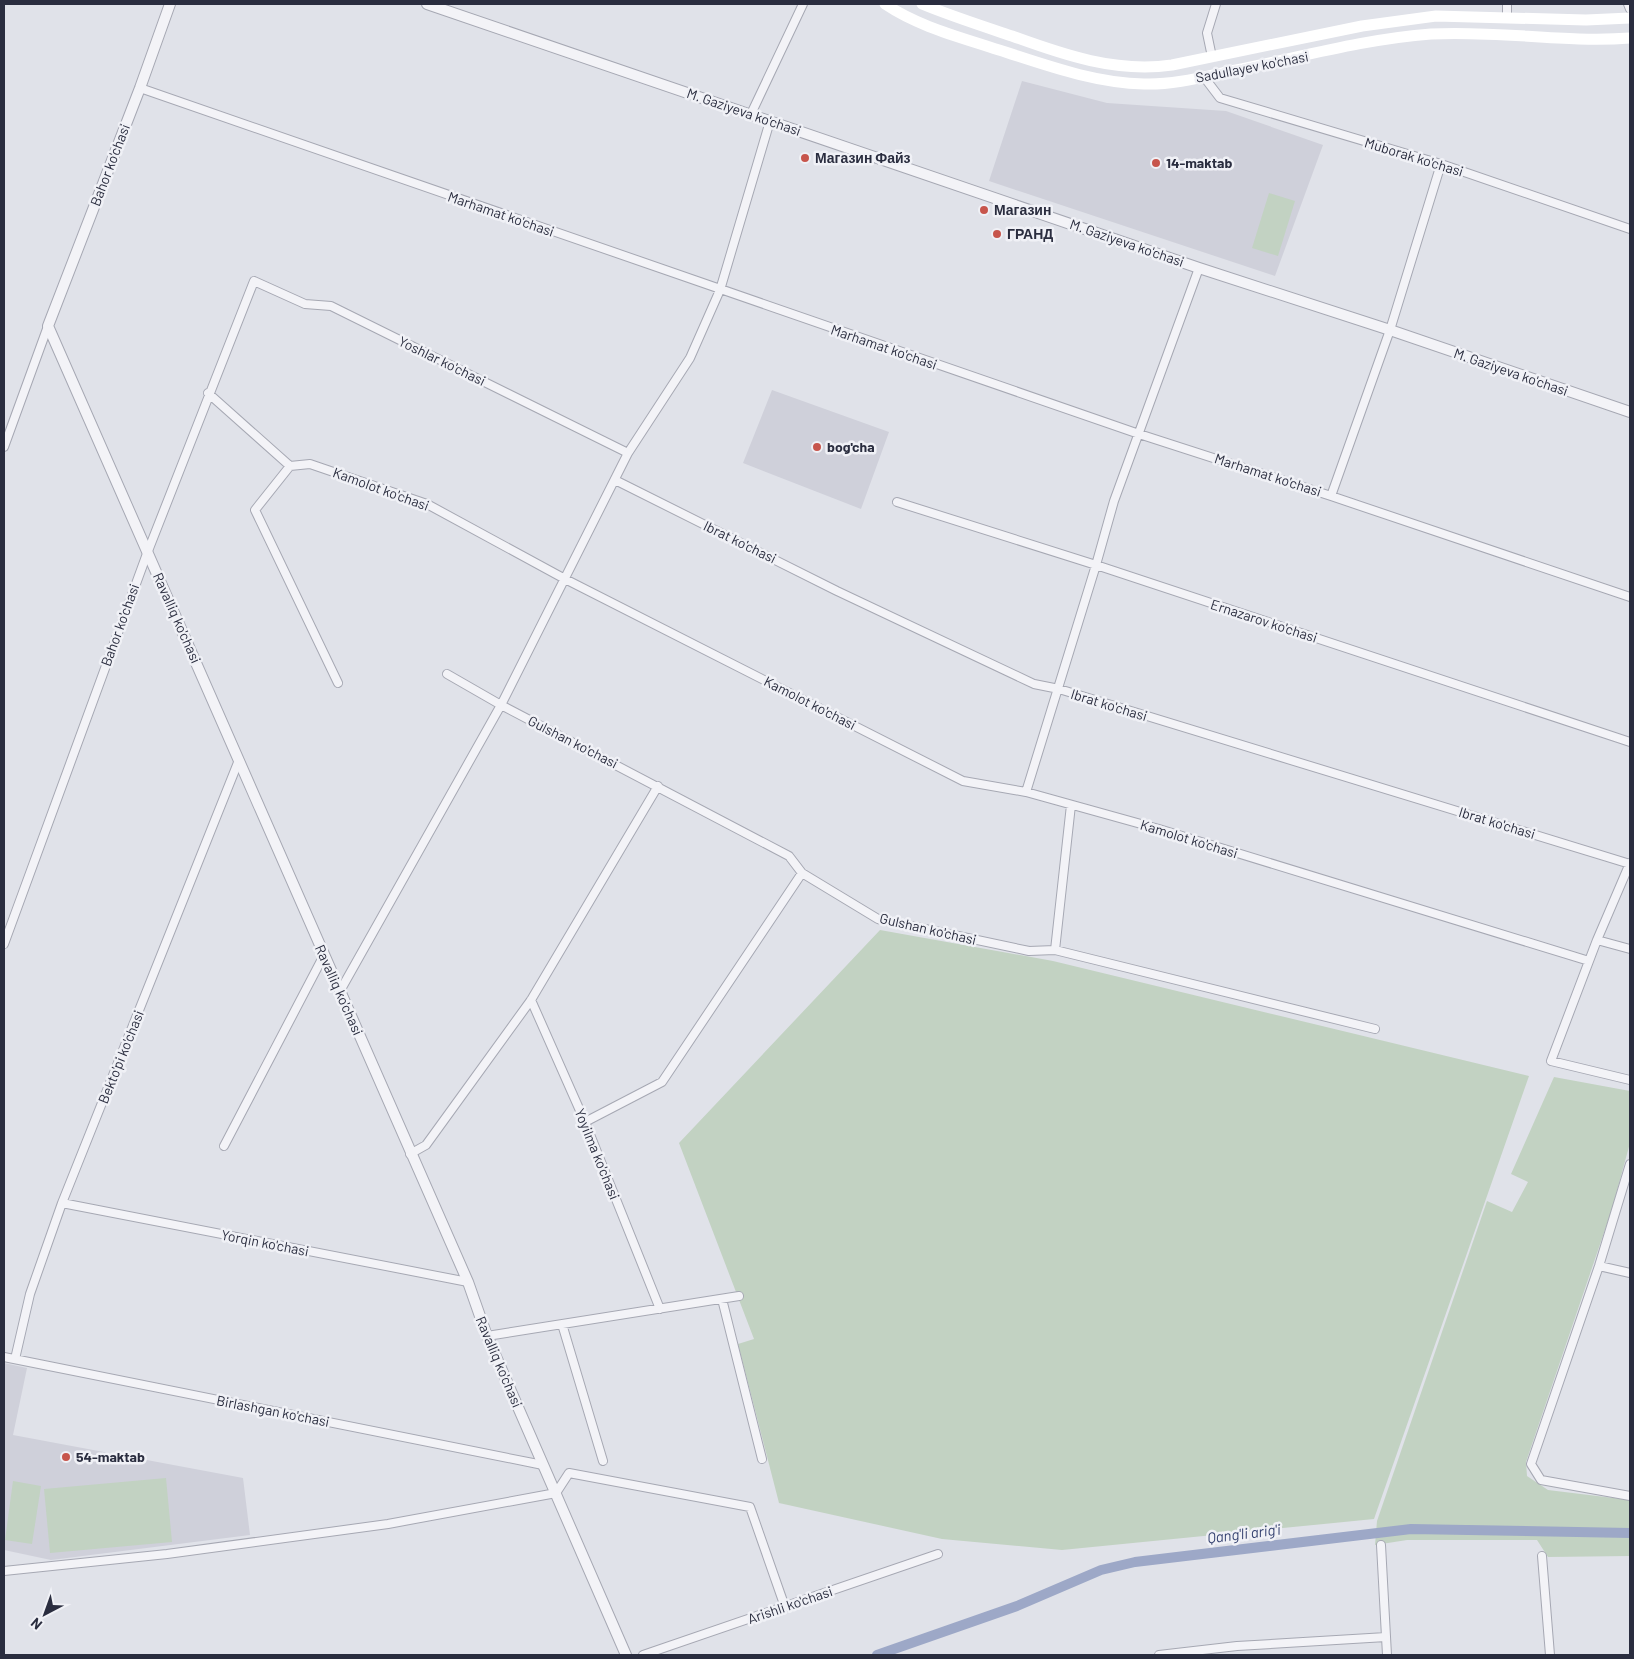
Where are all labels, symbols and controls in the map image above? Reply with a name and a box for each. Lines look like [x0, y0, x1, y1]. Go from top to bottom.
street label: Sadullayev ko'chasi [1194, 47, 1310, 86]
street label: M. Gaziyeva ko'chasi [685, 84, 804, 139]
street label: Bahor ko'chasi [86, 121, 133, 208]
street label: Muborak ko'chasi [1363, 133, 1466, 180]
place label: Магазин Файз [815, 149, 911, 166]
marker: Магазин Файз [799, 152, 811, 164]
place label: 14-maktab [1166, 154, 1232, 171]
marker: 14-maktab [1150, 157, 1162, 169]
street label: Marhamat ko'chasi [446, 187, 556, 240]
place label: Магазин [994, 201, 1051, 218]
marker: Магазин [978, 204, 990, 216]
street label: M. Gaziyeva ko'chasi [1068, 215, 1187, 270]
place label: ГРАНД [1007, 225, 1053, 242]
marker: ГРАНД [991, 228, 1003, 240]
street label: Marhamat ko'chasi [829, 320, 939, 373]
street label: Yoshlar ko'chasi [396, 332, 489, 389]
street label: M. Gaziyeva ko'chasi [1452, 344, 1571, 399]
place label: bog'cha [827, 438, 875, 455]
marker: bog'cha [811, 441, 823, 453]
street label: Marhamat ko'chasi [1213, 449, 1324, 500]
street label: Kamolot ko'chasi [331, 463, 432, 514]
street label: Ibrat ko'chasi [701, 517, 779, 567]
street label: Ravalliq ko'chasi [150, 570, 205, 666]
street label: Bahor ko'chasi [97, 581, 142, 668]
street label: Ernazarov ko'chasi [1209, 595, 1320, 646]
street label: Kamolot ko'chasi [761, 672, 859, 733]
street label: Ibrat ko'chasi [1069, 685, 1149, 724]
street label: Gulshan ko'chasi [525, 712, 621, 772]
street label: Ibrat ko'chasi [1457, 803, 1537, 842]
street label: Kamolot ko'chasi [1138, 816, 1240, 861]
street label: Gulshan ko'chasi [878, 909, 978, 948]
street label: Ravalliq ko'chasi [312, 942, 367, 1038]
street label: Bekto'pi ko'chasi [94, 1008, 147, 1106]
street label: Yoyilma ko'chasi [571, 1106, 623, 1202]
street label: Yorqin ko'chasi [220, 1226, 310, 1259]
street label: Ravalliq ko'chasi [473, 1314, 526, 1410]
street label: Birlashgan ko'chasi [215, 1391, 331, 1430]
place label: 54-maktab [76, 1448, 145, 1465]
marker: 54-maktab [60, 1451, 72, 1463]
water label: Qang'li arig'i [1206, 1520, 1282, 1546]
street label: Arishli ko'chasi [745, 1582, 835, 1627]
north arrow [20, 1589, 70, 1639]
text: N [27, 1615, 45, 1634]

